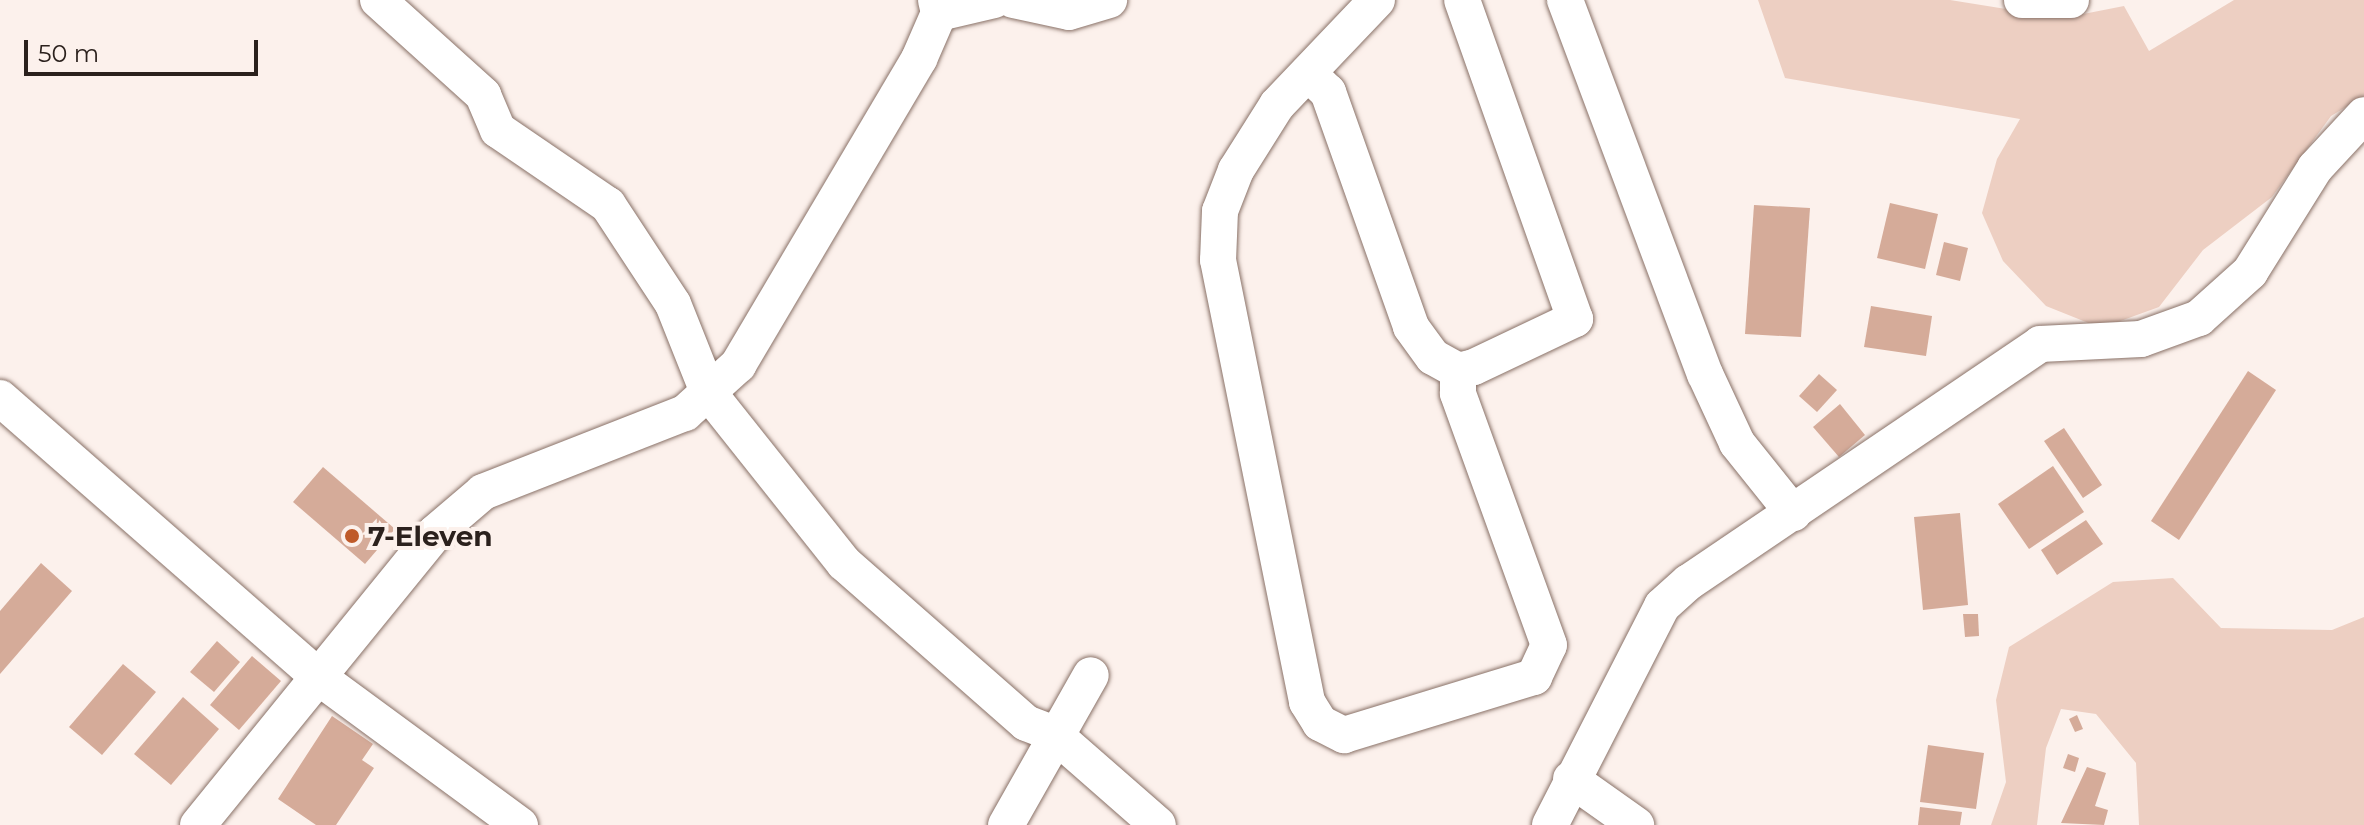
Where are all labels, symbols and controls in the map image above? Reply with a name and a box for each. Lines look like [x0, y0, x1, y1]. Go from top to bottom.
scale bar [28, 24, 262, 74]
text: 50 m [38, 39, 99, 68]
place label: 7-Eleven [368, 519, 493, 553]
marker: 7-Eleven [343, 527, 361, 545]

